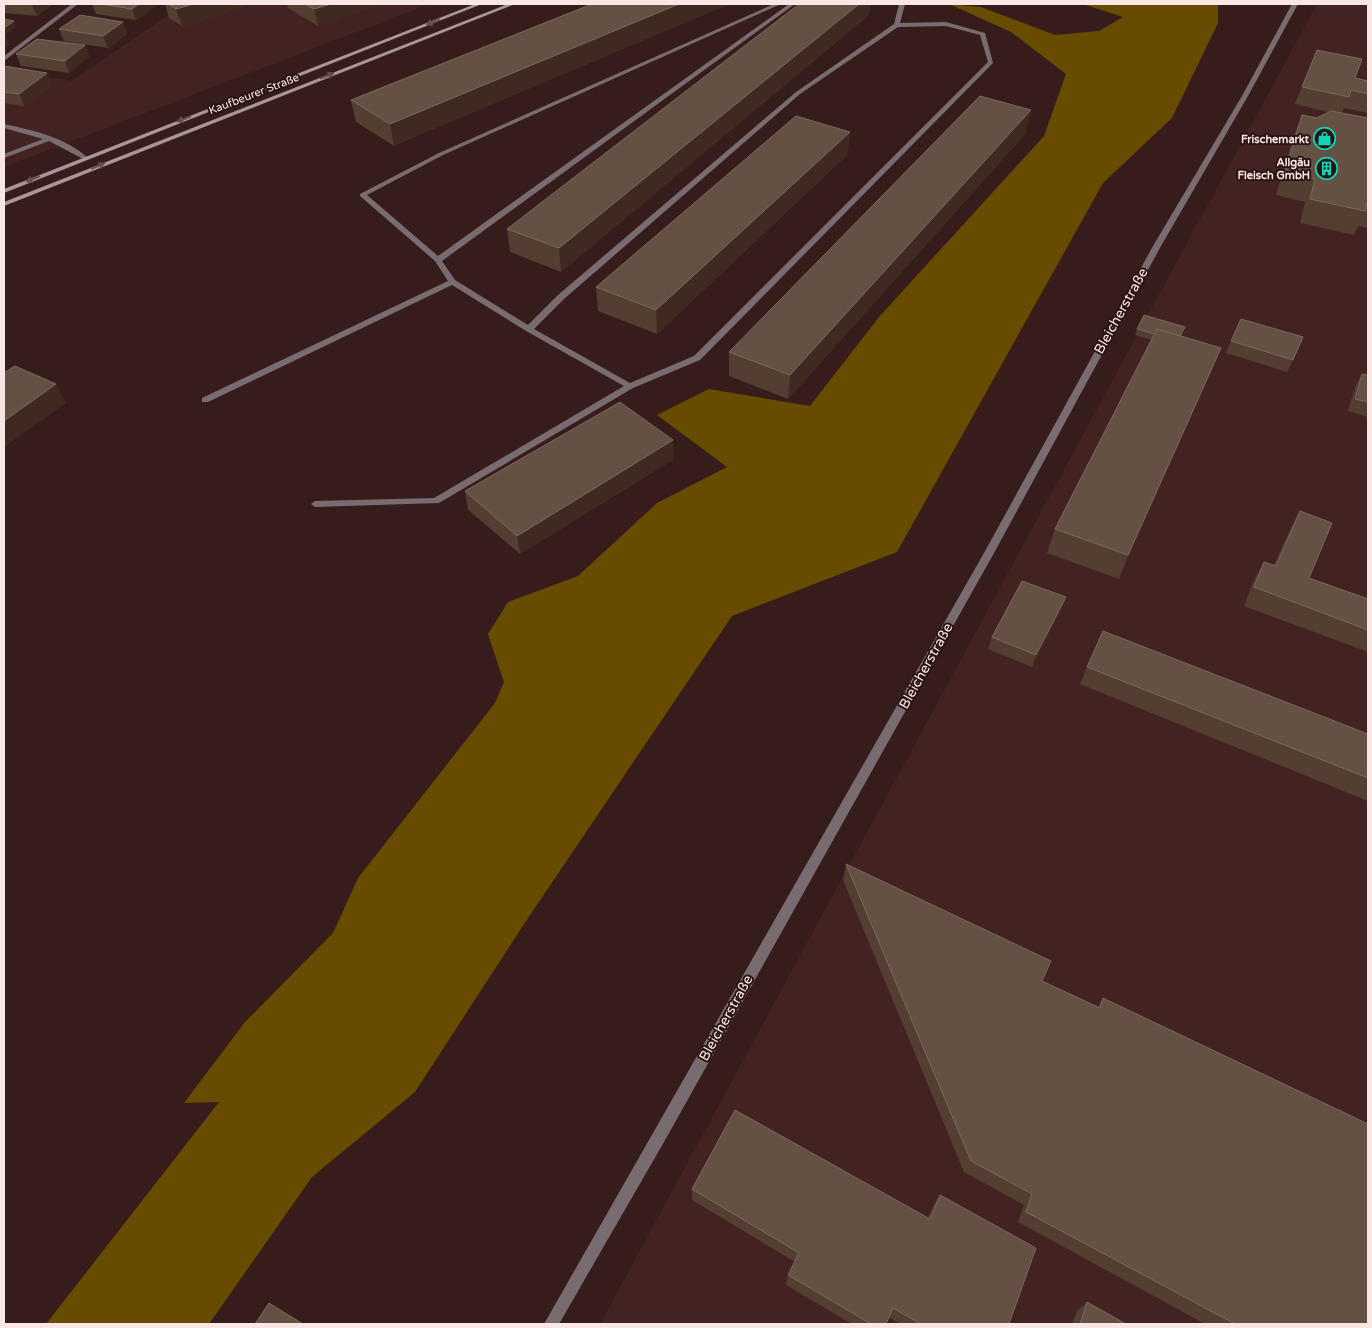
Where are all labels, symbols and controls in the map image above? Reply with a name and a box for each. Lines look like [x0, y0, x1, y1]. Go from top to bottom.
one-way arrow [426, 18, 440, 26]
street label: Kaufbeurer Straße [207, 71, 301, 117]
one-way arrow [320, 72, 335, 80]
one-way arrow [176, 115, 191, 123]
shop icon: Frischemarkt [1313, 127, 1337, 151]
place label: Frischemarkt [1241, 133, 1310, 146]
place label: Allgäu Fleisch GmbH [1237, 156, 1310, 182]
building icon: Allgäu Fleisch GmbH [1314, 156, 1338, 180]
one-way arrow [91, 162, 106, 170]
one-way arrow [25, 175, 40, 183]
street label: Bleicherstraße [1090, 265, 1152, 357]
street label: Bleicherstraße [895, 620, 957, 712]
street label: Bleicherstraße [695, 972, 757, 1064]

